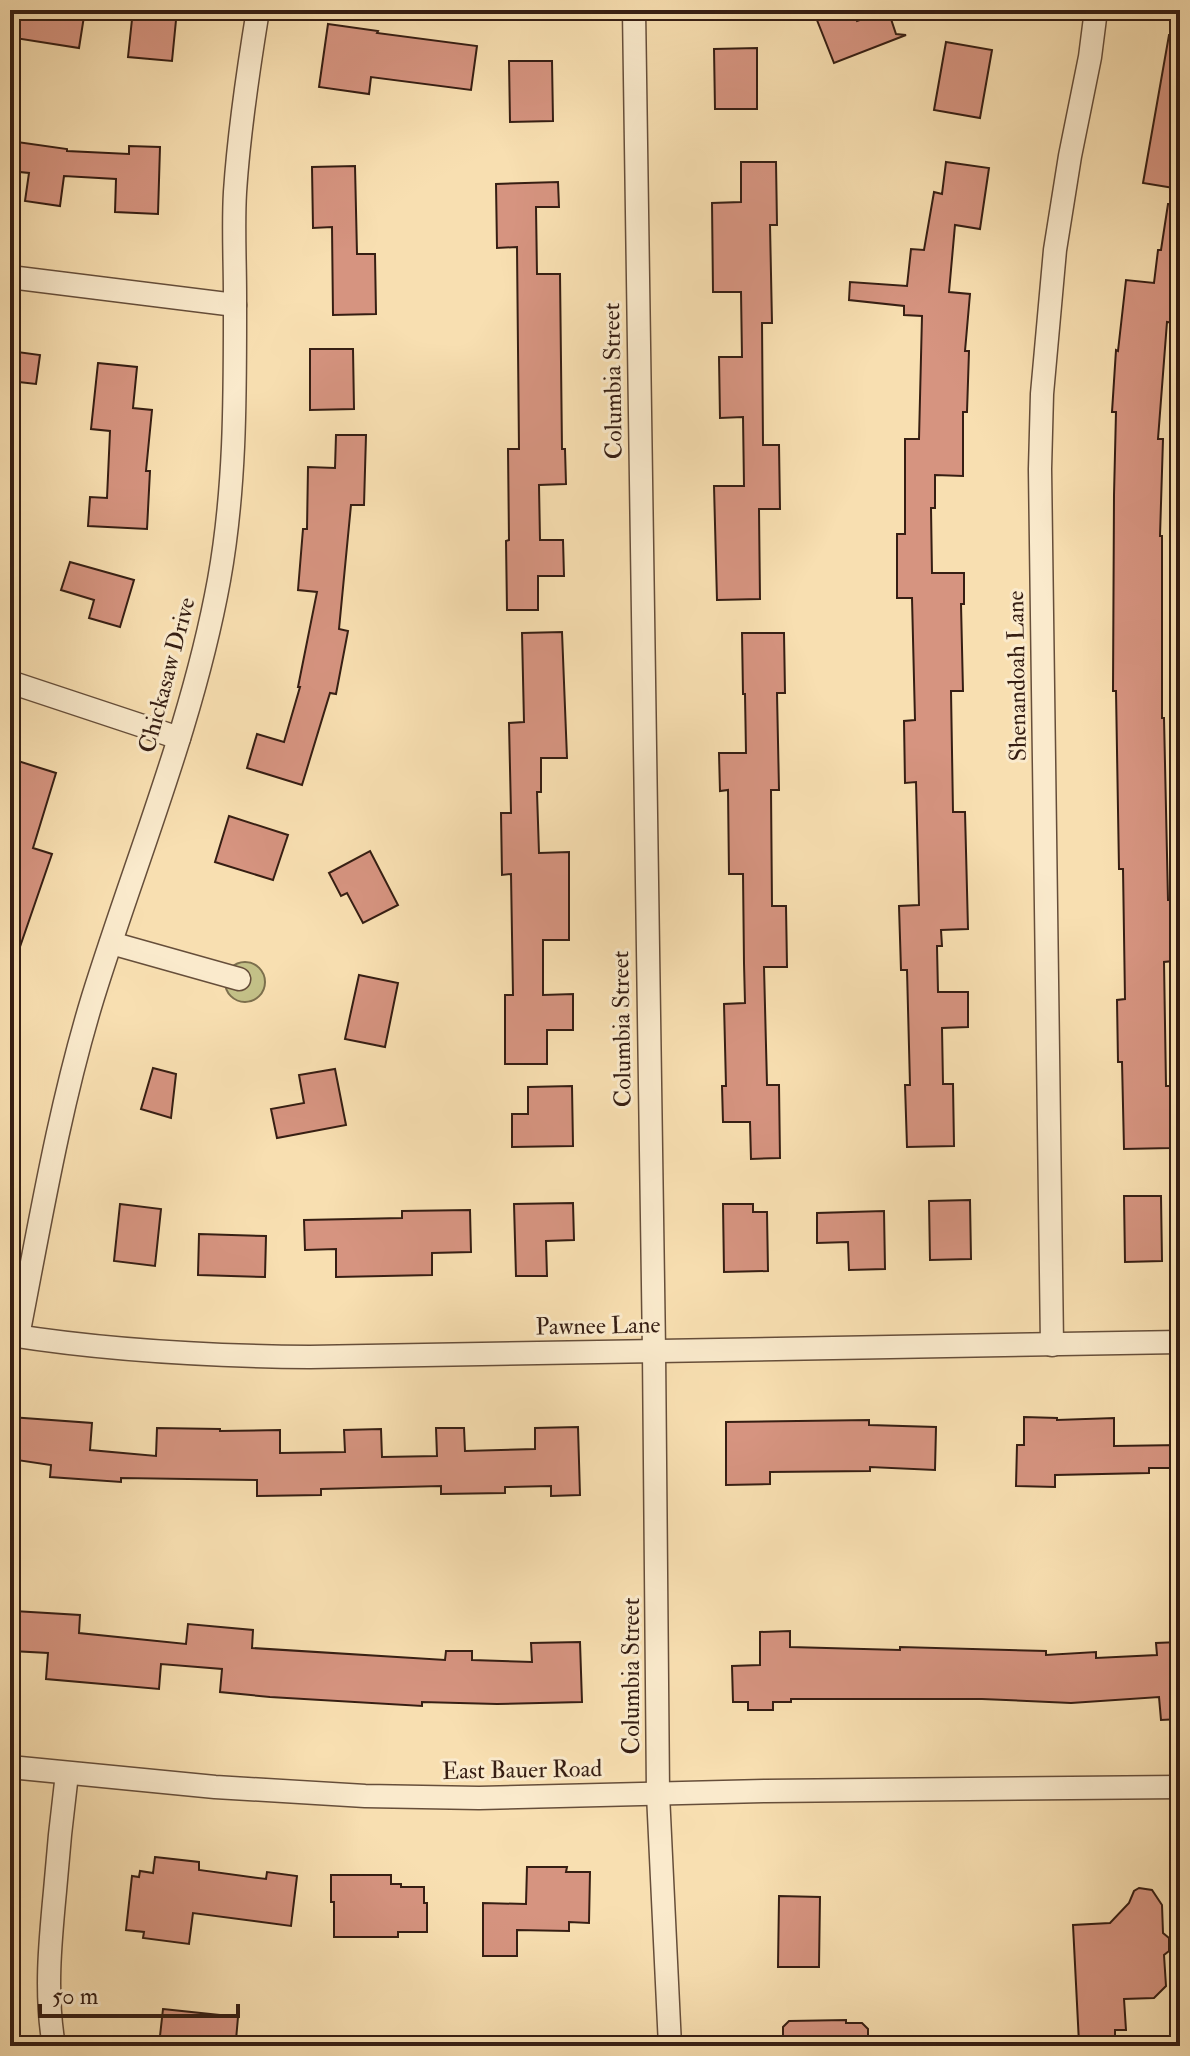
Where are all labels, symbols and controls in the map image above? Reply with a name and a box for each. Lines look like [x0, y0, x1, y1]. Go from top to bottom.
street label: Columbia Street [596, 302, 630, 460]
street label: Shenandoah Lane [1000, 590, 1034, 762]
street label: Chickasaw Drive [131, 594, 203, 756]
street label: Columbia Street [605, 950, 639, 1108]
street label: Pawnee Lane [535, 1309, 661, 1343]
street label: Columbia Street [616, 1597, 647, 1754]
street label: East Bauer Road [442, 1753, 603, 1787]
scale bar [40, 1968, 238, 2018]
text: 50 m [52, 1981, 99, 2012]

